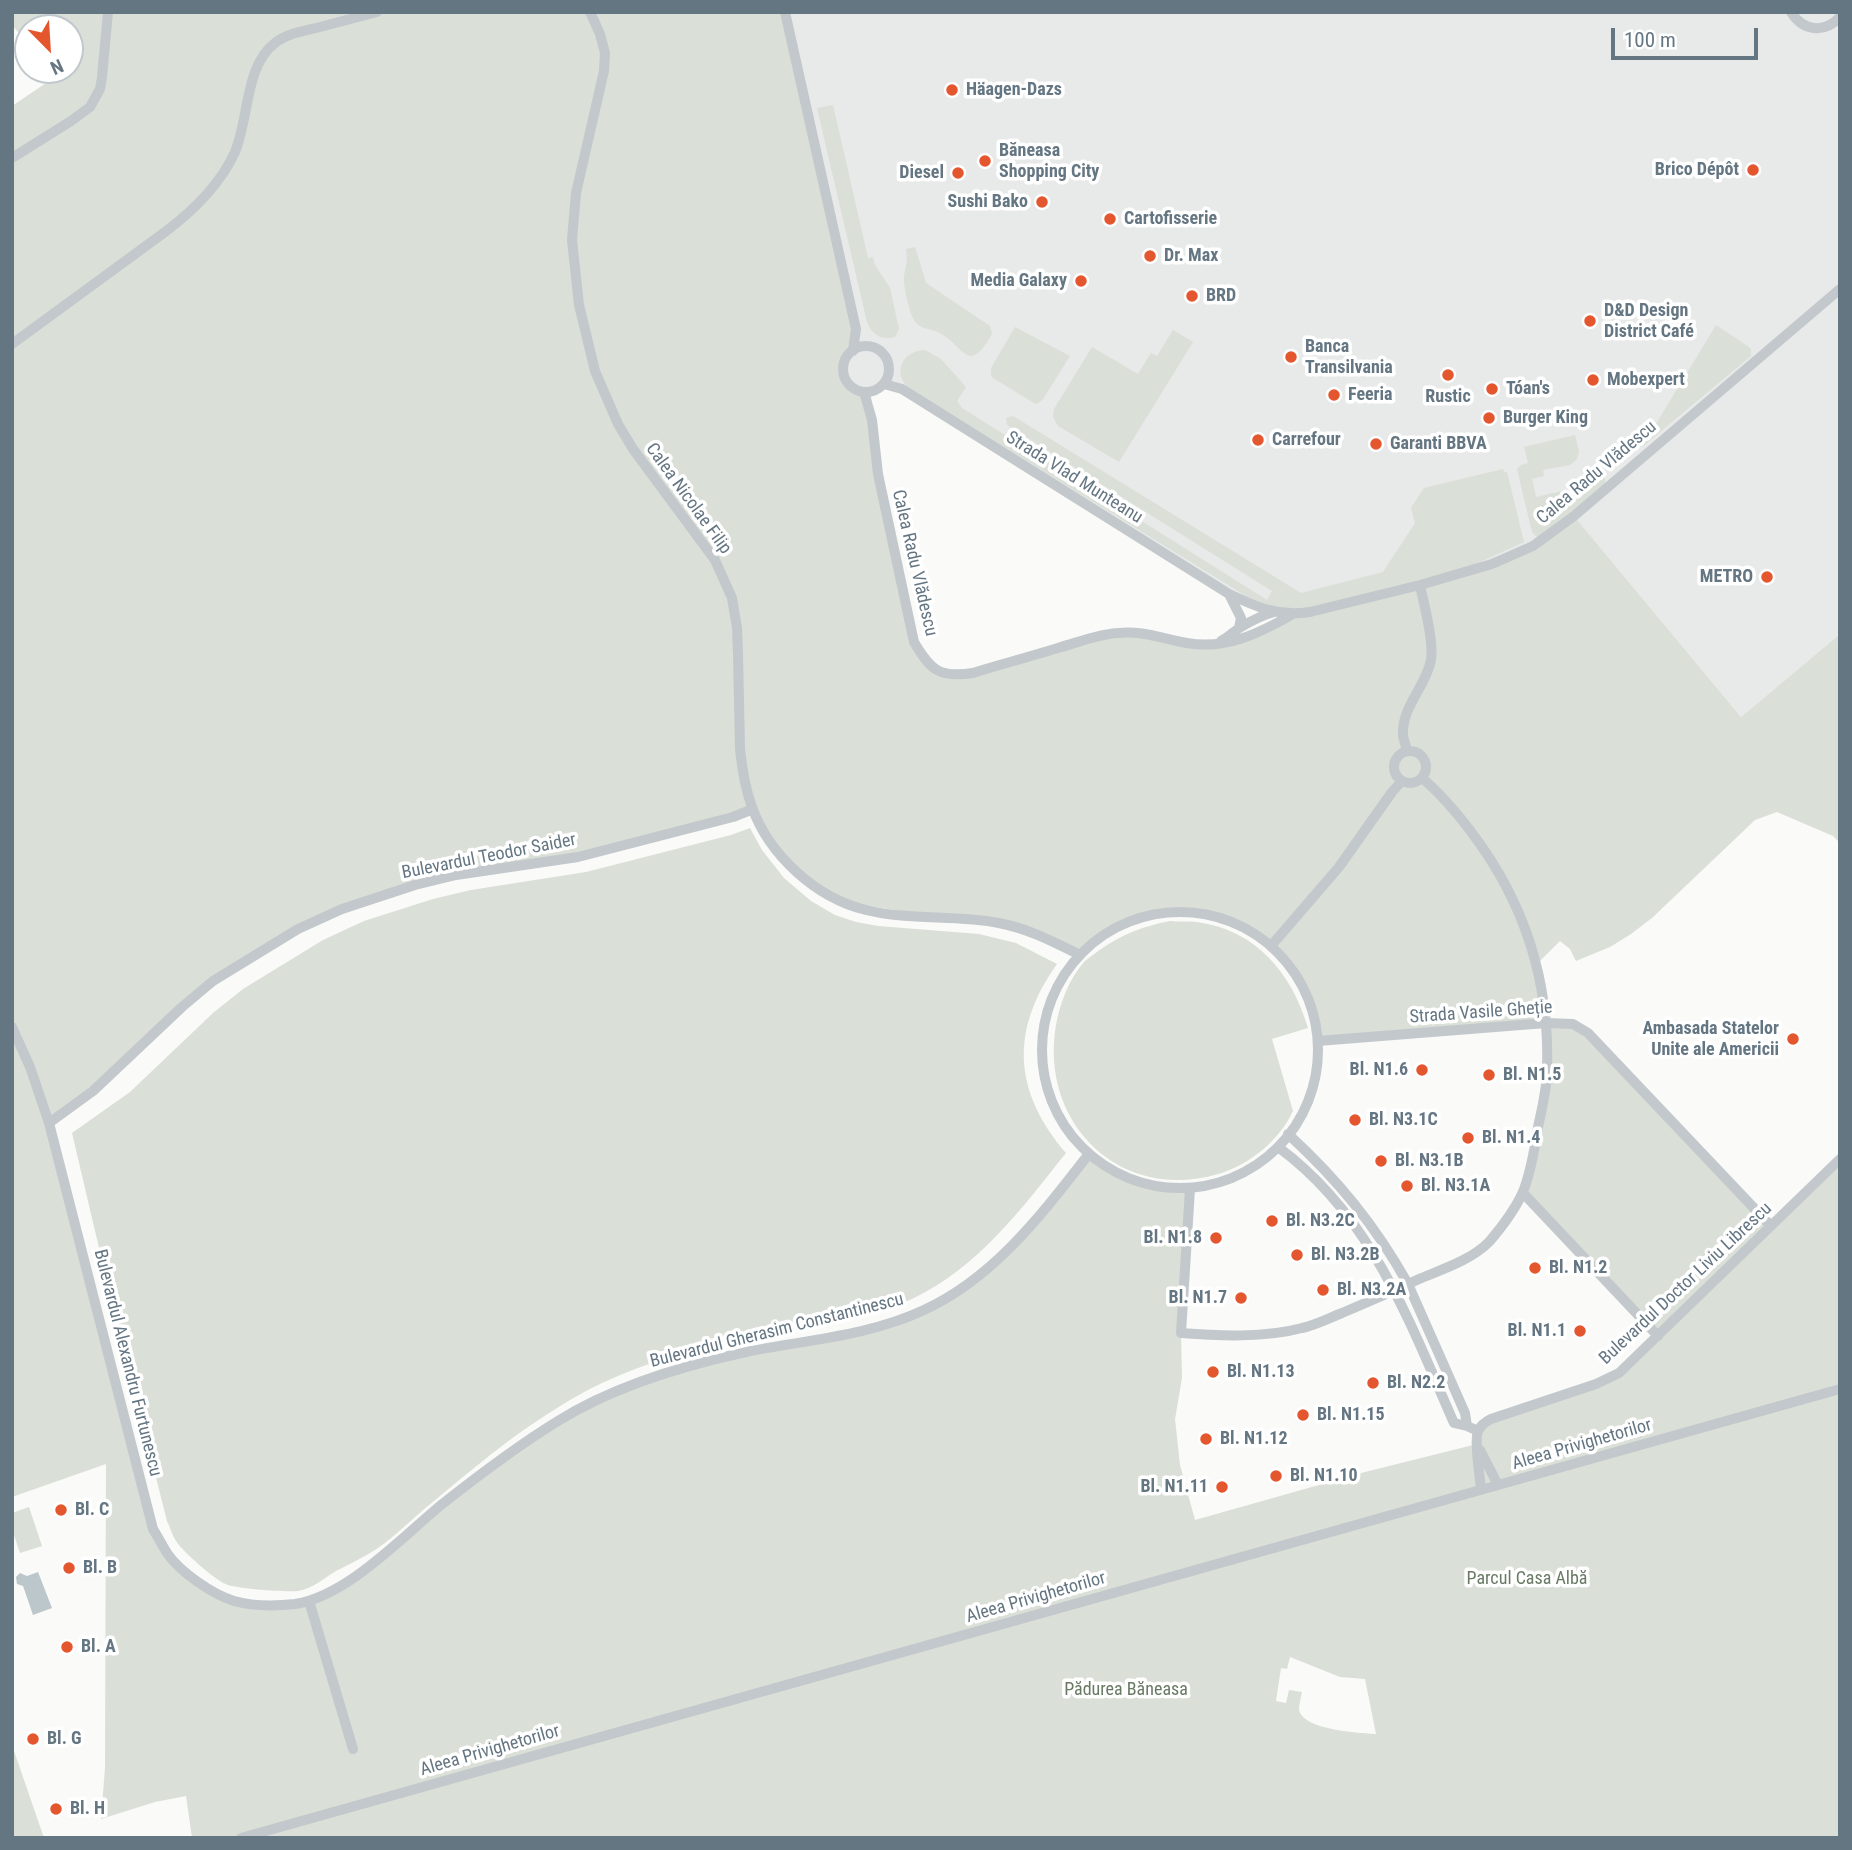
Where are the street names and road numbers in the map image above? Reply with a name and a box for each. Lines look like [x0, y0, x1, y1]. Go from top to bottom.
street label: Calea Radu Vlădescu [1533, 417, 1661, 529]
street label: Strada Vlad Munteanu [1002, 427, 1146, 529]
street label: Calea Nicolae Filip [640, 439, 736, 559]
street label: Calea Radu Vlădescu [887, 488, 941, 638]
street label: Bulevardul Teodor Saider [400, 830, 578, 884]
street label: Strada Vasile Gheție [1409, 997, 1553, 1029]
street label: Bulevardul Doctor Liviu Librescu [1595, 1198, 1777, 1370]
street label: Bulevardul Alexandru Furtunescu [88, 1247, 166, 1479]
street label: Bulevardul Gherasim Constantinescu [648, 1289, 906, 1373]
street label: Aleea Privighetorilor [1510, 1415, 1654, 1475]
street label: Aleea Privighetorilor [964, 1568, 1108, 1628]
street label: Aleea Privighetorilor [418, 1721, 562, 1781]

